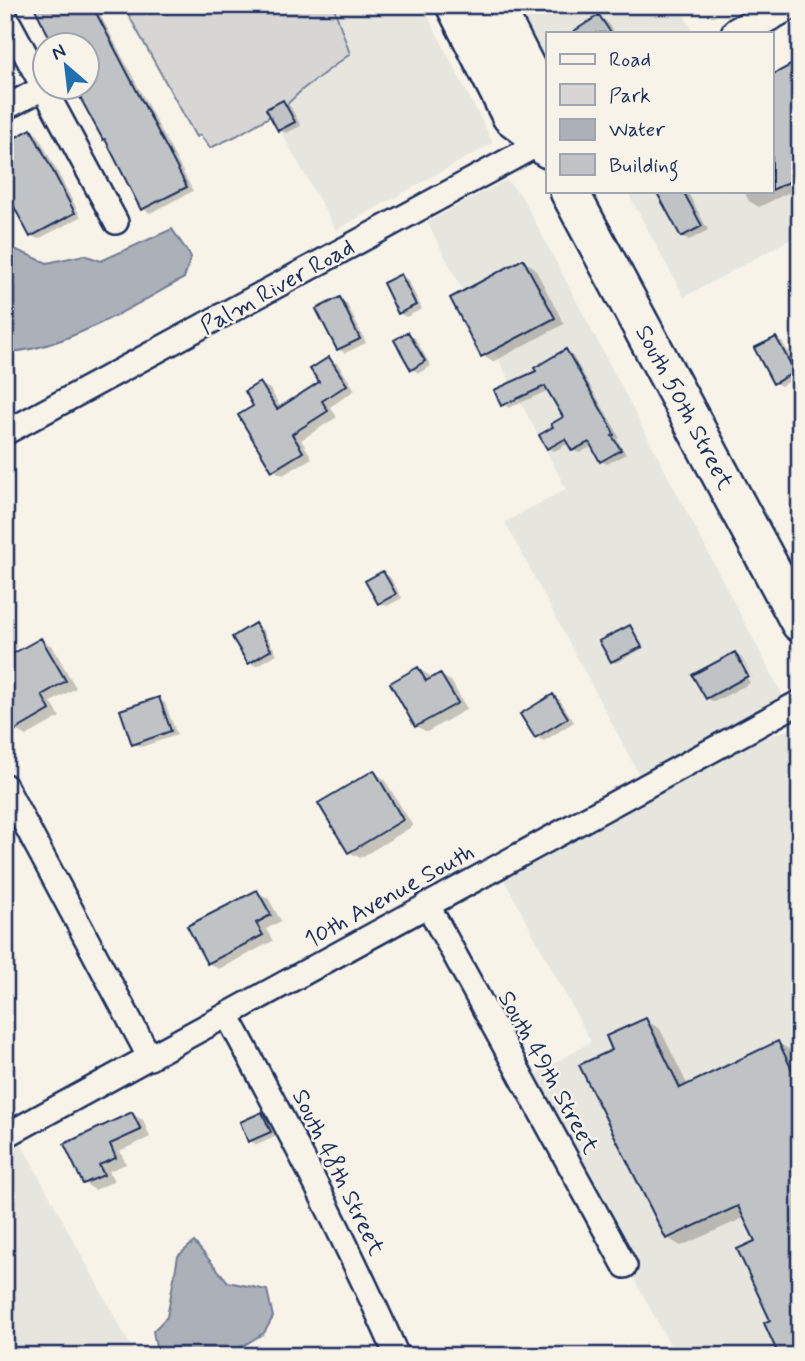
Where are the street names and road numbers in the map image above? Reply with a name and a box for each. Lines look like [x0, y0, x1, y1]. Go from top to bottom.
street label: Palm River Road [195, 232, 360, 342]
street label: South 50th Street [627, 320, 740, 495]
street label: 10th Avenue South [299, 837, 480, 956]
street label: South 49th Street [490, 985, 605, 1160]
street label: South 48th Street [284, 1084, 391, 1261]

